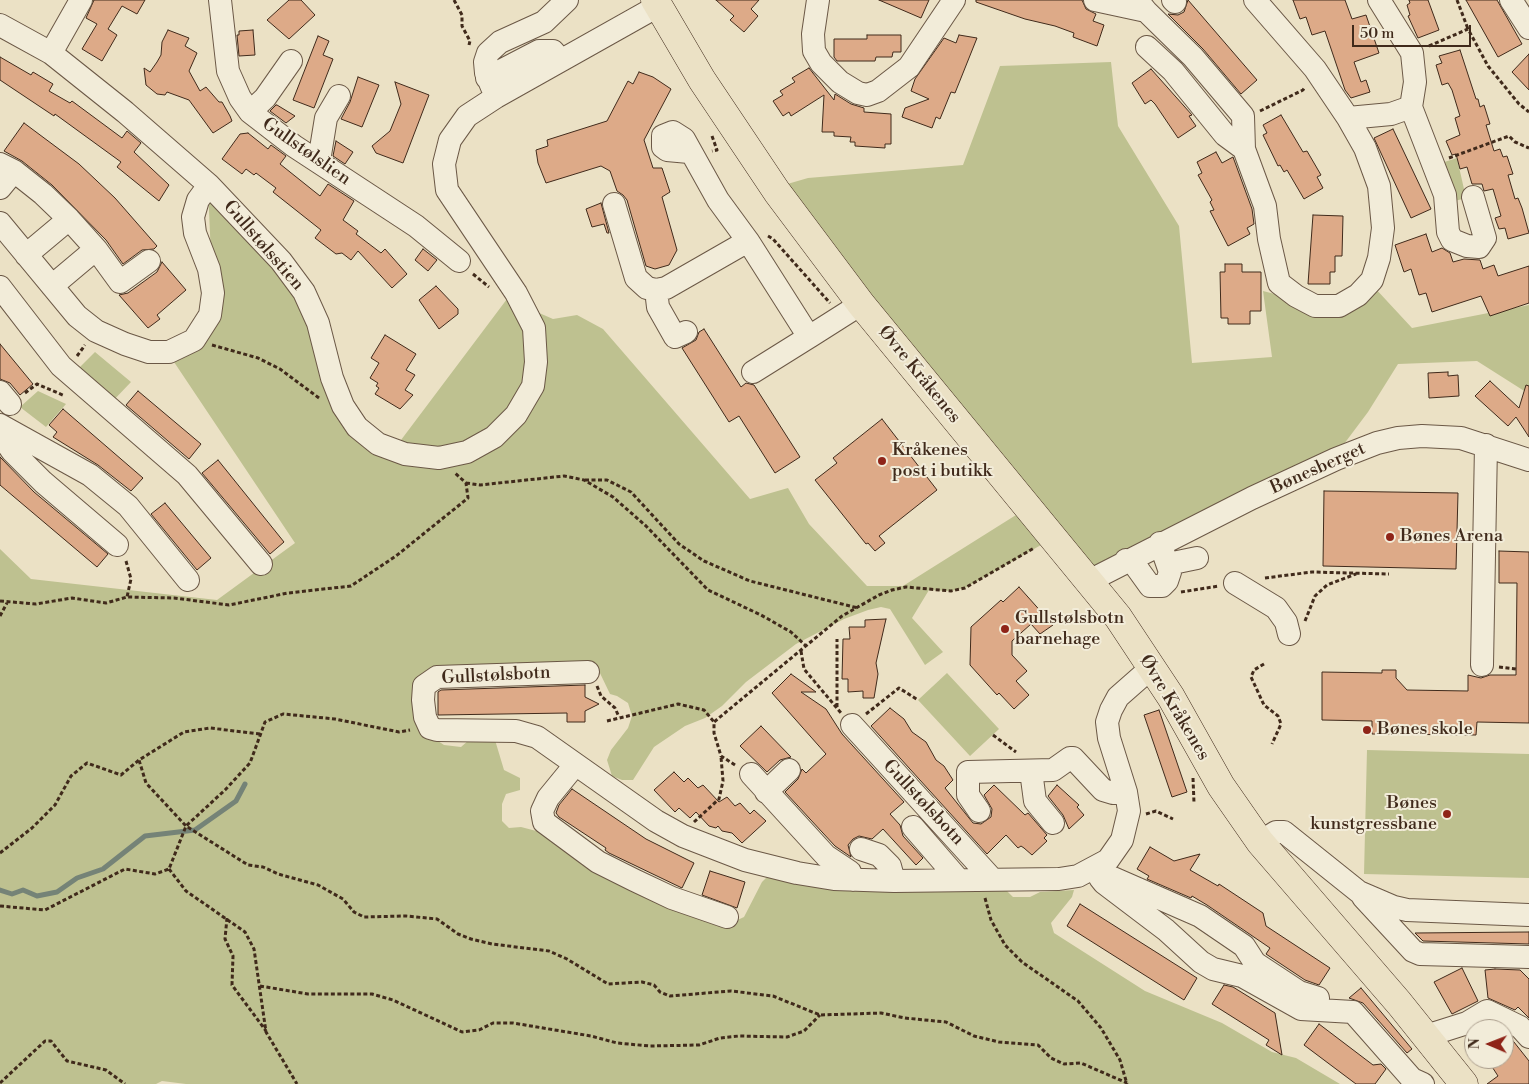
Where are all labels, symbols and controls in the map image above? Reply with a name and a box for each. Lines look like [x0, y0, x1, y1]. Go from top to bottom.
scale bar [1354, 15, 1473, 47]
text: 50 m [1360, 24, 1394, 43]
street label: Gullstølslien [258, 114, 354, 190]
street label: Gullstølsstien [218, 197, 308, 295]
street label: Øvre Kråkenes [873, 322, 965, 428]
street label: Bønesberget [1267, 438, 1369, 500]
place label: Kråkenes post i butikk [892, 440, 992, 482]
marker: Kråkenes post i butikk [876, 455, 888, 467]
place label: Bønes Arena [1400, 526, 1503, 548]
marker: Bønes Arena [1384, 531, 1396, 543]
place label: Gullstølsbotn barnehage [1015, 608, 1124, 650]
marker: Gullstølsbotn barnehage [999, 623, 1011, 635]
street label: Øvre Kråkenes [1134, 651, 1214, 765]
street label: Gullstølsbotn [441, 662, 551, 690]
place label: Bønes skole [1377, 719, 1473, 741]
marker: Bønes skole [1361, 724, 1373, 736]
street label: Gullstølsbotn [878, 756, 968, 850]
place label: Bønes kunstgressbane [1310, 793, 1437, 836]
marker: Bønes kunstgressbane [1441, 808, 1453, 820]
north arrow [1464, 1019, 1514, 1069]
text: N [1466, 1038, 1484, 1049]

